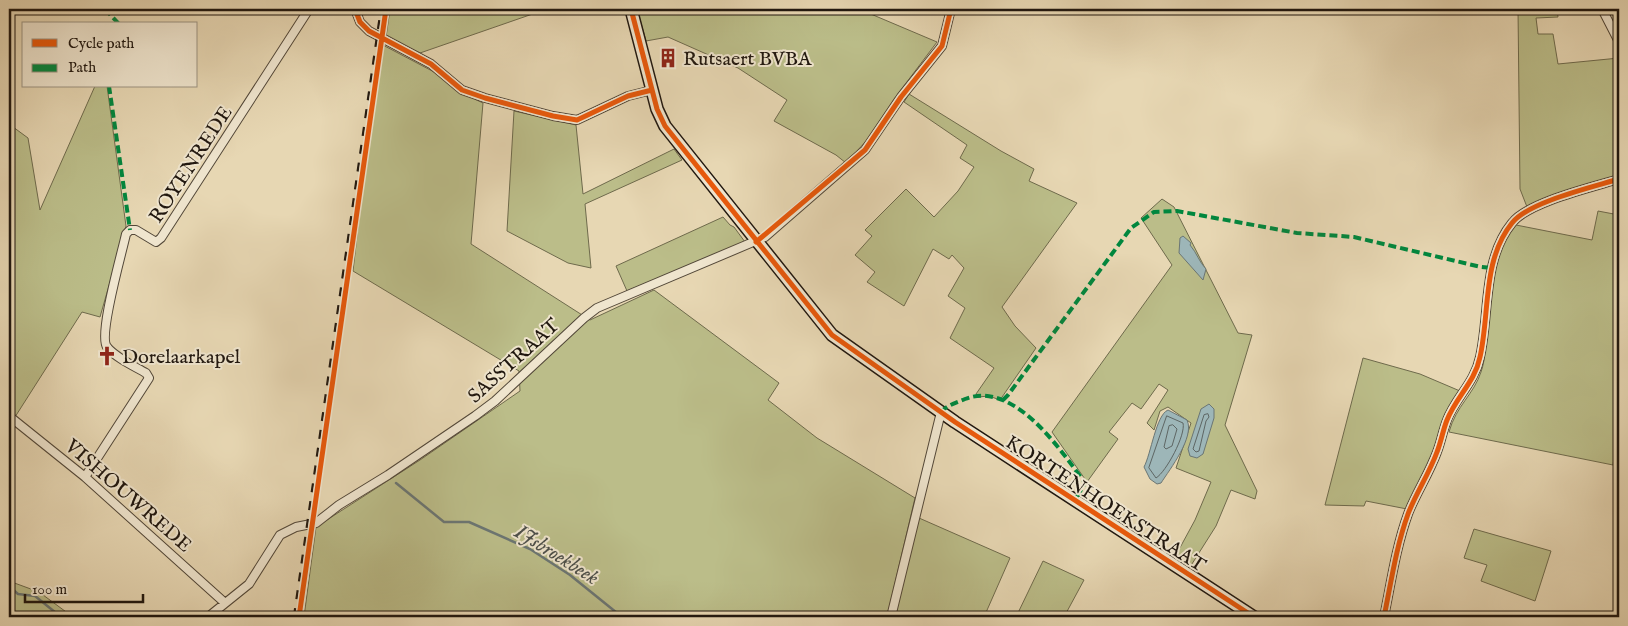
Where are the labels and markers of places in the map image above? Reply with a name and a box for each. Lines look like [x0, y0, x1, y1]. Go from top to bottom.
building icon: Rutsaert BVBA [657, 47, 679, 69]
place label: Rutsaert BVBA [683, 47, 812, 72]
church icon: Dorelaarkapel [96, 345, 118, 367]
place label: Dorelaarkapel [122, 345, 241, 370]

